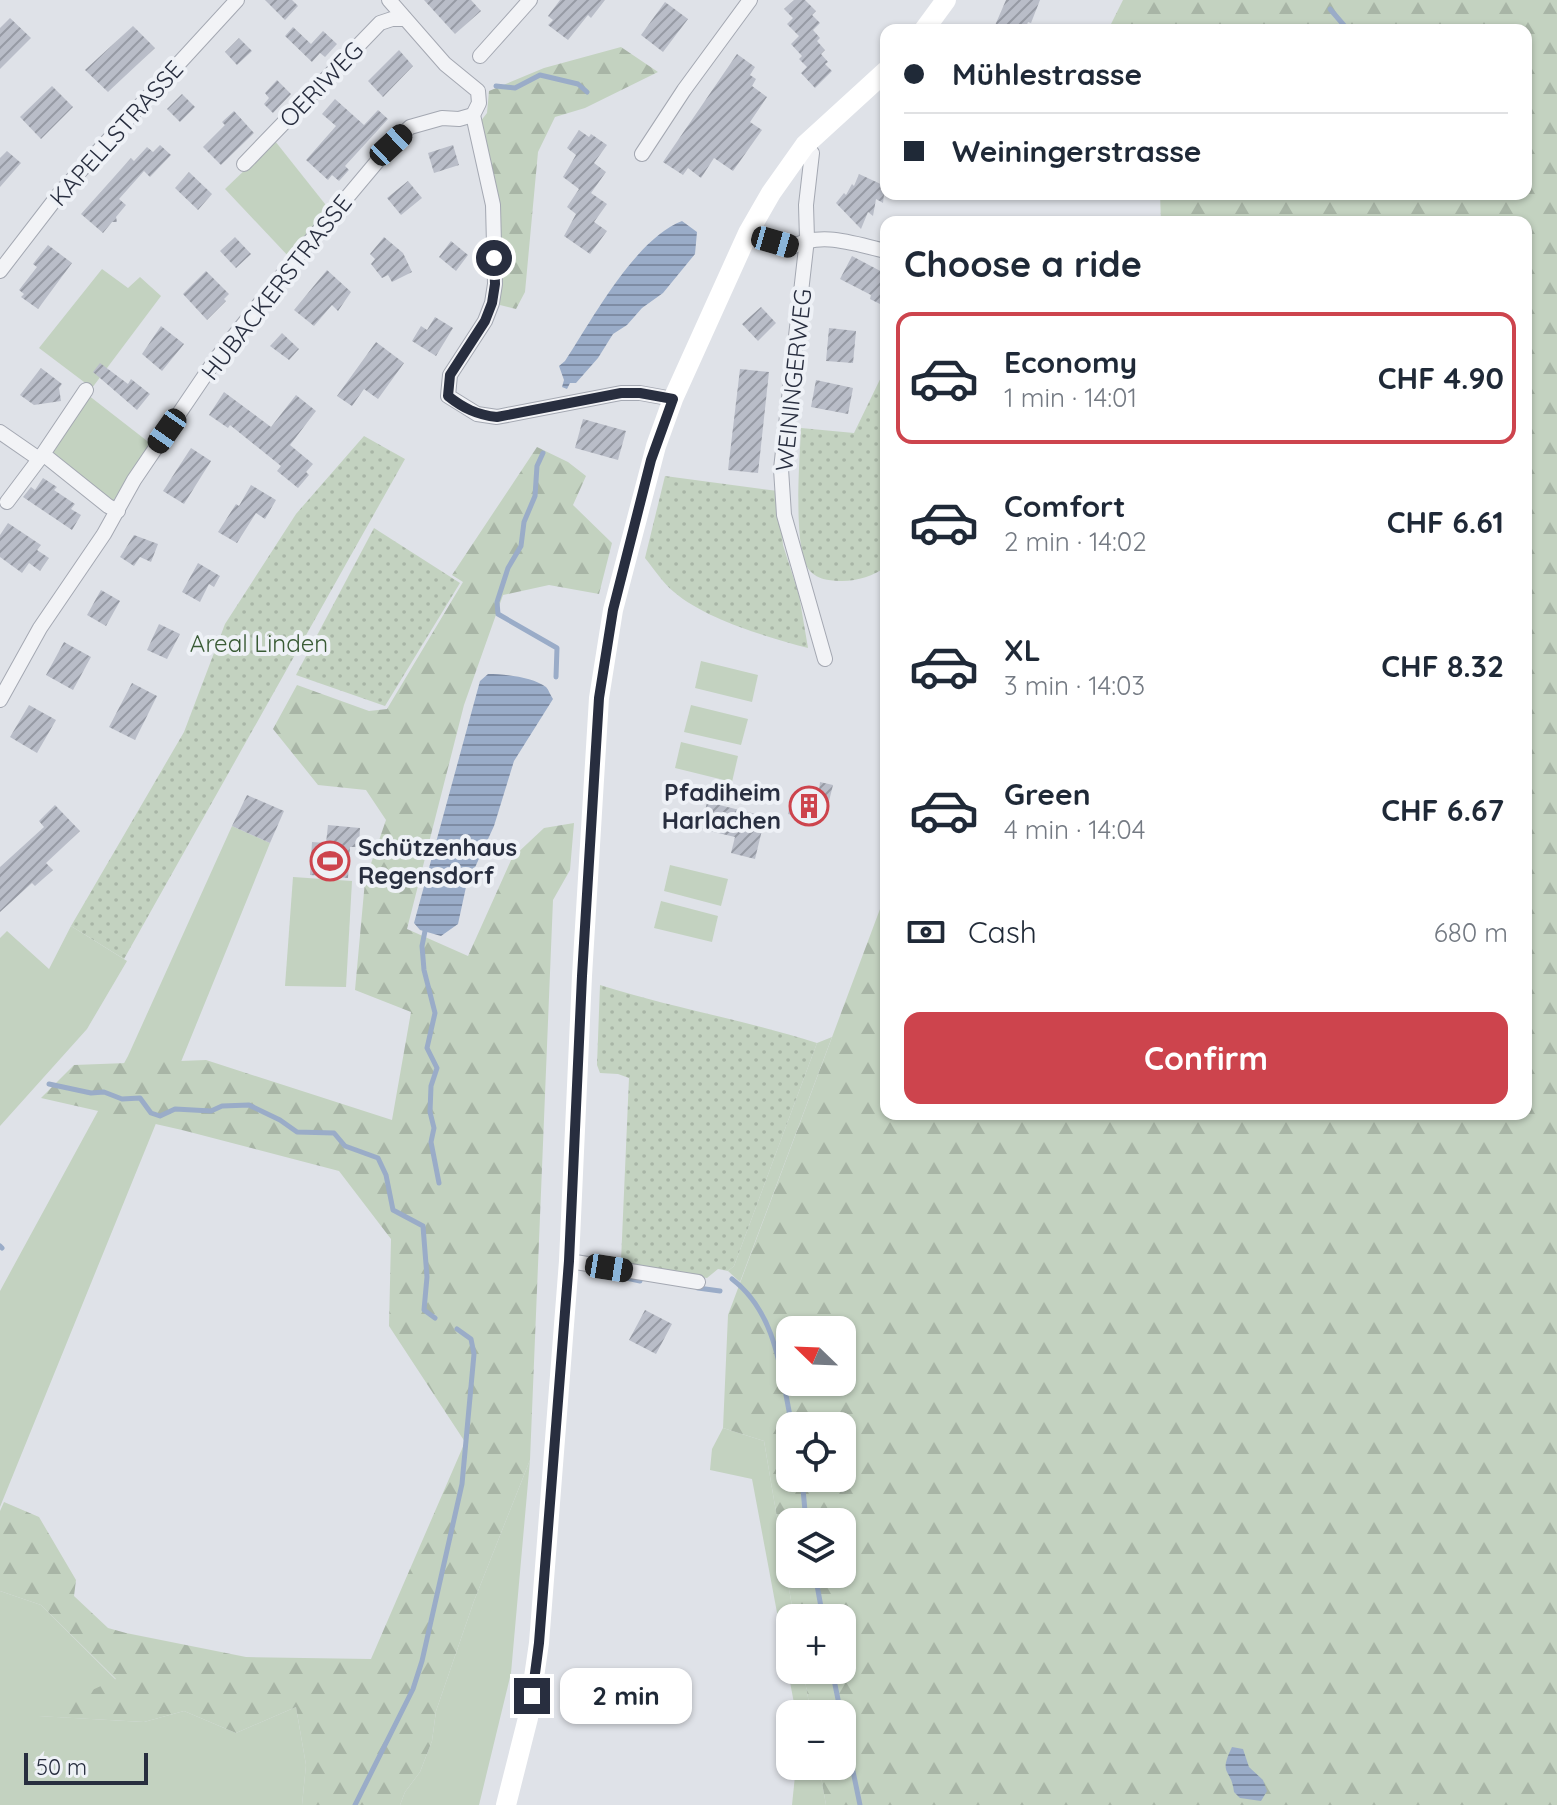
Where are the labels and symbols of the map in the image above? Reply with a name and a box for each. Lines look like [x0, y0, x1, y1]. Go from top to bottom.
street label: OERIWEG [273, 35, 369, 133]
street label: KAPELLSTRASSE [43, 54, 189, 212]
car [365, 120, 417, 170]
street label: HUBACKERSTRASSE [194, 188, 358, 386]
car [749, 224, 801, 260]
route start [476, 240, 512, 276]
street label: WEININGERWEG [768, 287, 818, 473]
car [143, 404, 191, 458]
park label: Areal Linden [190, 628, 328, 658]
place label: Pfadiheim Harlachen [662, 777, 781, 835]
building icon: Pfadiheim Harlachen [788, 785, 830, 827]
place label: Schützenhaus Regensdorf [358, 832, 517, 890]
sports icon: Schützenhaus Regensdorf [309, 840, 351, 882]
car [583, 1252, 635, 1284]
north arrow [776, 1316, 856, 1396]
callout: 2 min [560, 1668, 692, 1724]
route end [514, 1678, 550, 1714]
scale bar [24, 1749, 148, 1785]

